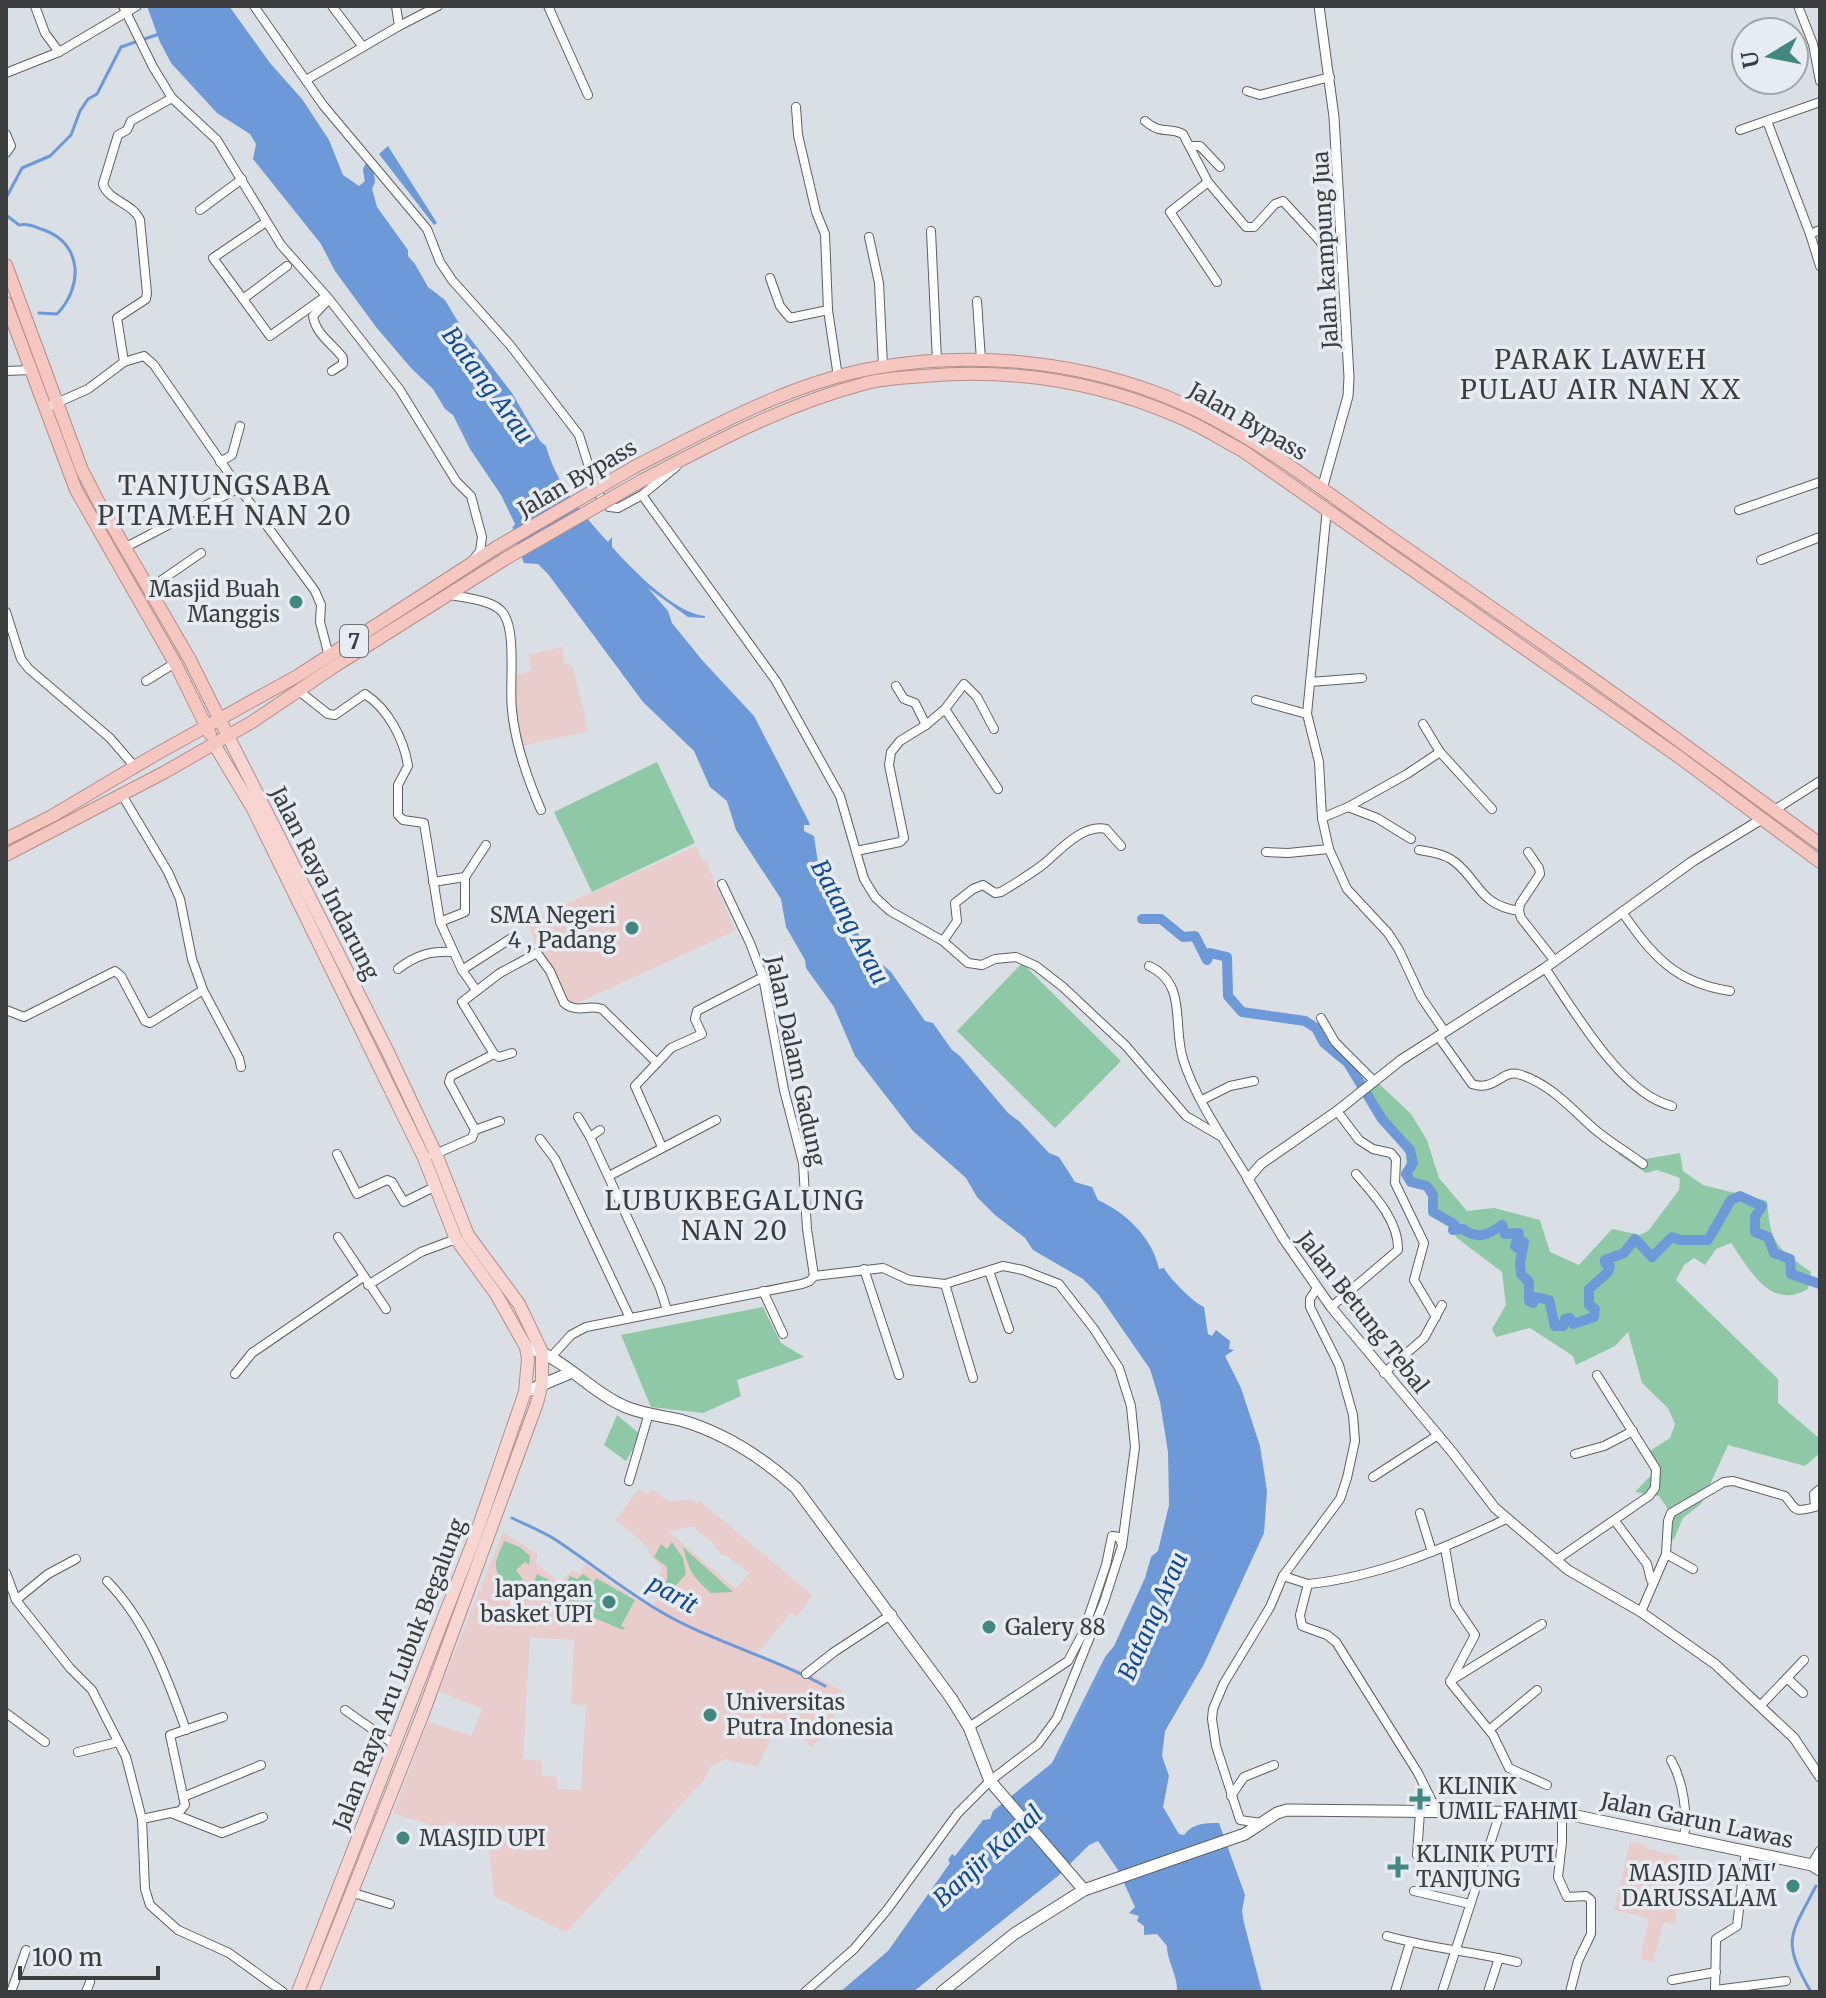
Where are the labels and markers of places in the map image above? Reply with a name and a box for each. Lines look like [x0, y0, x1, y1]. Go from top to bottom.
place label: Masjid Buah Manggis [149, 575, 280, 628]
marker: Masjid Buah Manggis [287, 593, 305, 611]
place label: SMA Negeri 4 , Padang [490, 901, 616, 954]
marker: SMA Negeri 4 , Padang [623, 919, 641, 937]
place label: lapangan basket UPI [479, 1575, 593, 1628]
marker: lapangan basket UPI [600, 1593, 618, 1611]
place label: Galery 88 [1005, 1613, 1106, 1641]
marker: Galery 88 [980, 1618, 998, 1636]
place label: Universitas Putra Indonesia [726, 1688, 894, 1741]
marker: Universitas Putra Indonesia [701, 1706, 719, 1724]
place label: KLINIK UMIL FAHMI [1438, 1772, 1578, 1825]
marker: KLINIK UMIL FAHMI [1409, 1788, 1431, 1810]
place label: MASJID UPI [419, 1824, 546, 1852]
marker: MASJID UPI [394, 1829, 412, 1847]
place label: KLINIK PUTI TANJUNG [1416, 1840, 1554, 1893]
marker: KLINIK PUTI TANJUNG [1387, 1856, 1409, 1878]
place label: MASJID JAMI' DARUSSALAM [1622, 1859, 1777, 1912]
marker: MASJID JAMI' DARUSSALAM [1784, 1877, 1802, 1895]

